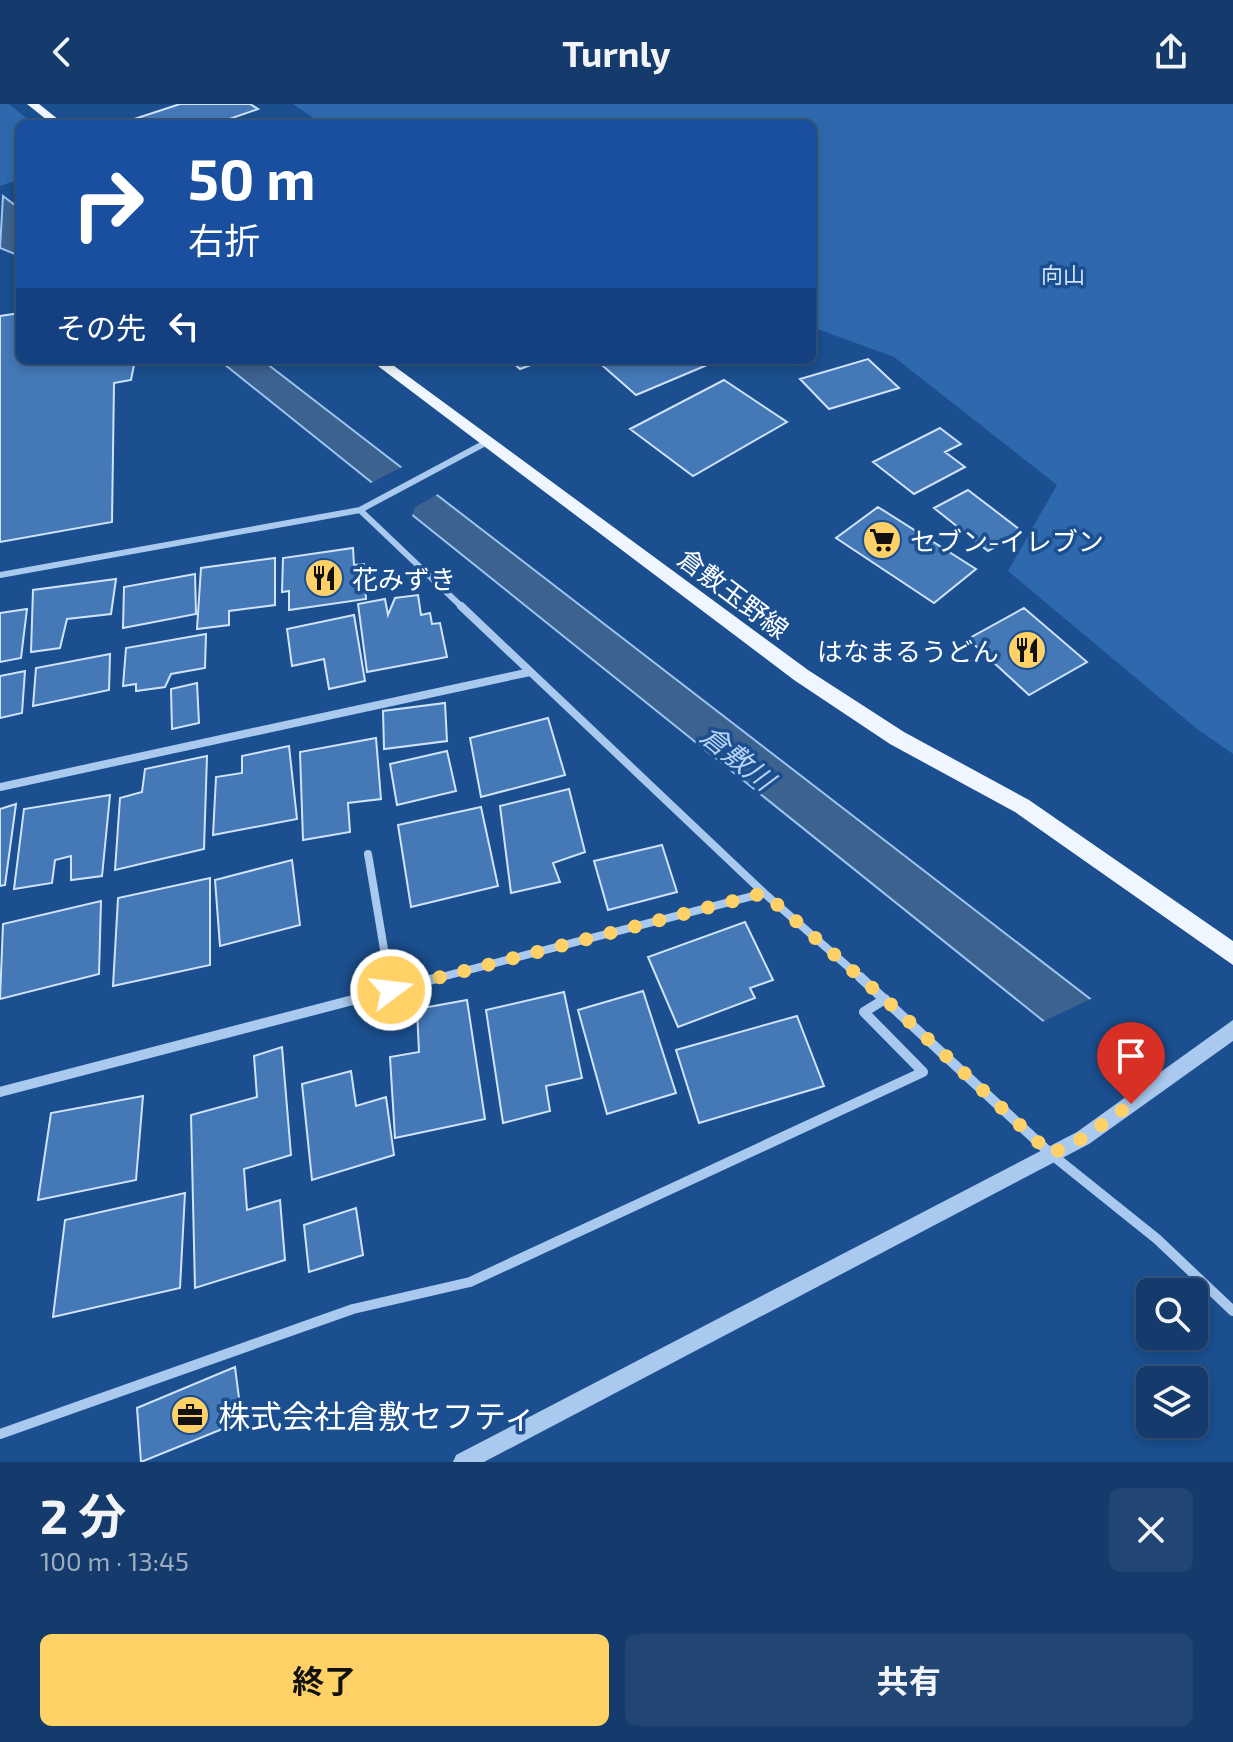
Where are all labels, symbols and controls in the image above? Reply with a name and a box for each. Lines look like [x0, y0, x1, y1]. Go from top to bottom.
icon: back [40, 30, 84, 74]
icon: share [1149, 30, 1193, 74]
text: Turnly [562, 31, 671, 74]
text: 50 m [188, 144, 316, 211]
icon: right [56, 152, 160, 256]
text: 右折 [188, 218, 260, 261]
park label: 向山 [1041, 261, 1085, 287]
icon: left [162, 304, 206, 348]
text: その先 [56, 309, 146, 345]
supermarket icon: セブン-イレブン [861, 519, 903, 561]
place label: セブン-イレブン [910, 525, 1104, 556]
street label: 倉敷玉野線 [673, 541, 795, 645]
restaurant icon: 花みずき [303, 557, 345, 599]
place label: 花みずき [352, 563, 456, 594]
restaurant icon: はなまるうどん [1006, 629, 1048, 671]
place label: はなまるうどん [817, 635, 999, 666]
water label: 倉敷川 [695, 717, 784, 799]
position arrow [349, 948, 433, 1032]
pin [1097, 1022, 1165, 1104]
icon: arrive [1109, 1034, 1153, 1078]
map controls [1136, 1278, 1208, 1438]
button: search [1136, 1278, 1208, 1350]
button: layers [1136, 1366, 1208, 1438]
office icon: 株式会社倉敷セフティ [169, 1394, 211, 1436]
place label: 株式会社倉敷セフティ [218, 1396, 536, 1434]
text: 2 分 [40, 1486, 126, 1544]
button: close [1109, 1488, 1193, 1572]
text: 100 m · 13:45 [40, 1545, 189, 1576]
button: 終了 [40, 1634, 609, 1726]
button: 共有 [625, 1634, 1193, 1726]

